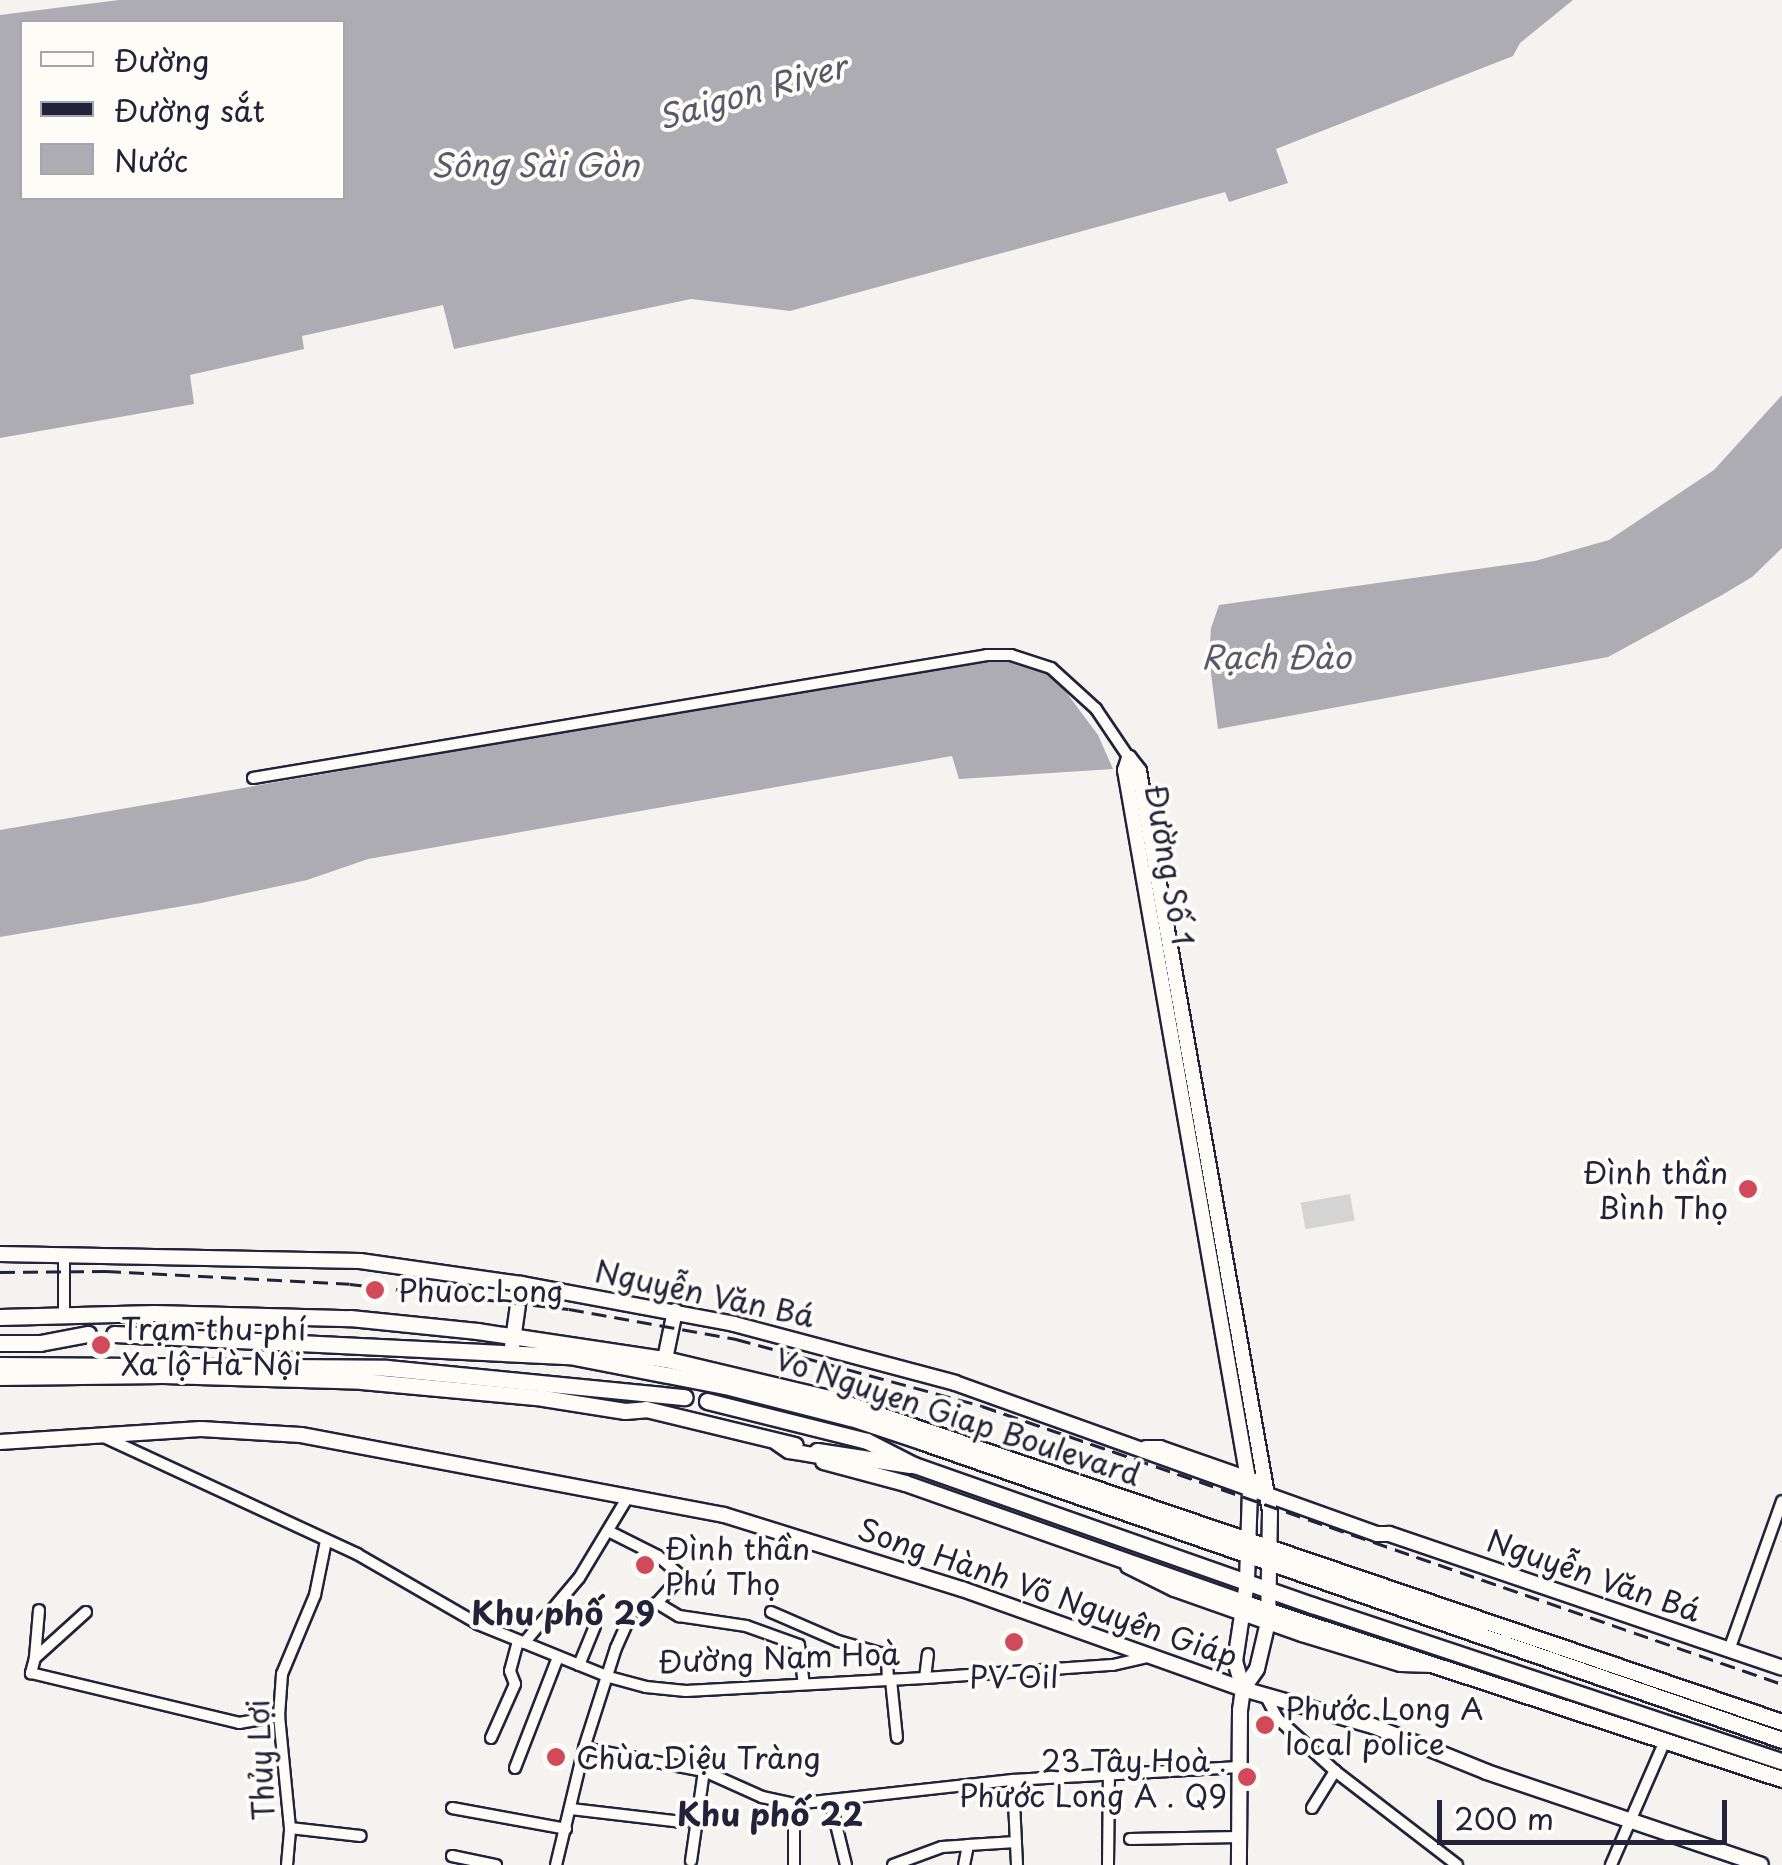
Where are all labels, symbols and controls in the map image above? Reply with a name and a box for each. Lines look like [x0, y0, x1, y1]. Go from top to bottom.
legend [20, 20, 345, 200]
text: Đường [114, 37, 209, 82]
water label: Saigon River [653, 46, 851, 136]
text: Đường sắt [114, 87, 265, 132]
text: Nước [114, 137, 188, 182]
water label: Sông Sài Gòn [430, 145, 640, 183]
water label: Rạch Đào [1201, 637, 1351, 675]
street label: Đường Số 1 [1138, 781, 1202, 949]
place label: Đình thần Bình Thọ [1583, 1154, 1728, 1224]
marker: Đình thần Bình Thọ [1737, 1178, 1759, 1200]
street label: Nguyễn Văn Bá [592, 1252, 818, 1334]
place label: Phuoc Long [398, 1272, 562, 1308]
marker: Phuoc Long [362, 1277, 388, 1303]
place label: Trạm thu phí Xa lộ Hà Nội [121, 1310, 307, 1380]
marker: Trạm thu phí Xa lộ Hà Nội [90, 1334, 112, 1356]
street label: Vo Nguyen Giap Boulevard [768, 1339, 1148, 1493]
street label: Song Hành Võ Nguyên Giáp [852, 1509, 1244, 1675]
street label: Nguyễn Văn Bá [1483, 1522, 1705, 1628]
place label: Đình thần Phú Thọ [665, 1530, 810, 1600]
marker: Đình thần Phú Thọ [634, 1554, 656, 1576]
district label: Khu phố 29 [471, 1593, 655, 1631]
marker: PV Oil [1003, 1631, 1025, 1653]
street label: Đường Nam Hoà [657, 1635, 901, 1679]
place label: PV Oil [969, 1658, 1059, 1694]
place label: Phước Long A local police [1285, 1690, 1481, 1760]
street label: Thủy Lợi [239, 1698, 281, 1822]
marker: Phước Long A local police [1254, 1714, 1276, 1736]
place label: Chùa Diệu Tràng [576, 1739, 821, 1775]
place label: 23 Tây Hoà . Phước Long A . Q9 [962, 1742, 1227, 1812]
marker: Chùa Diệu Tràng [545, 1746, 567, 1768]
marker: 23 Tây Hoà . Phước Long A . Q9 [1236, 1766, 1258, 1788]
scale bar [1442, 1780, 1732, 1842]
district label: Khu phố 22 [677, 1794, 863, 1832]
text: 200 m [1454, 1795, 1554, 1840]

